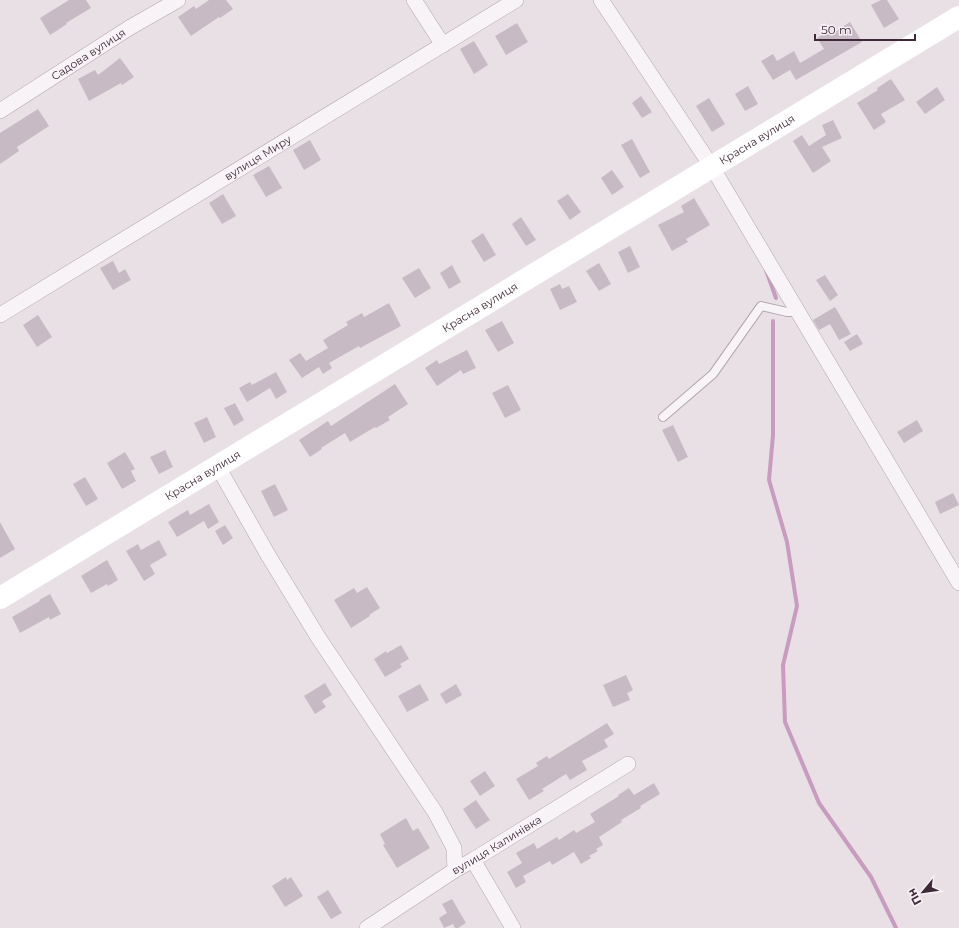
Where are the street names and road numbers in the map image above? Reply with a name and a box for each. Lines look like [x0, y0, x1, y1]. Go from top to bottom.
street label: Садова вулиця [48, 25, 128, 83]
street label: Красна вулиця [717, 111, 797, 168]
street label: вулиця Миру [222, 131, 295, 183]
street label: Красна вулиця [439, 279, 520, 336]
street label: Красна вулиця [162, 447, 243, 503]
street label: вулиця Калинівка [449, 812, 544, 877]

